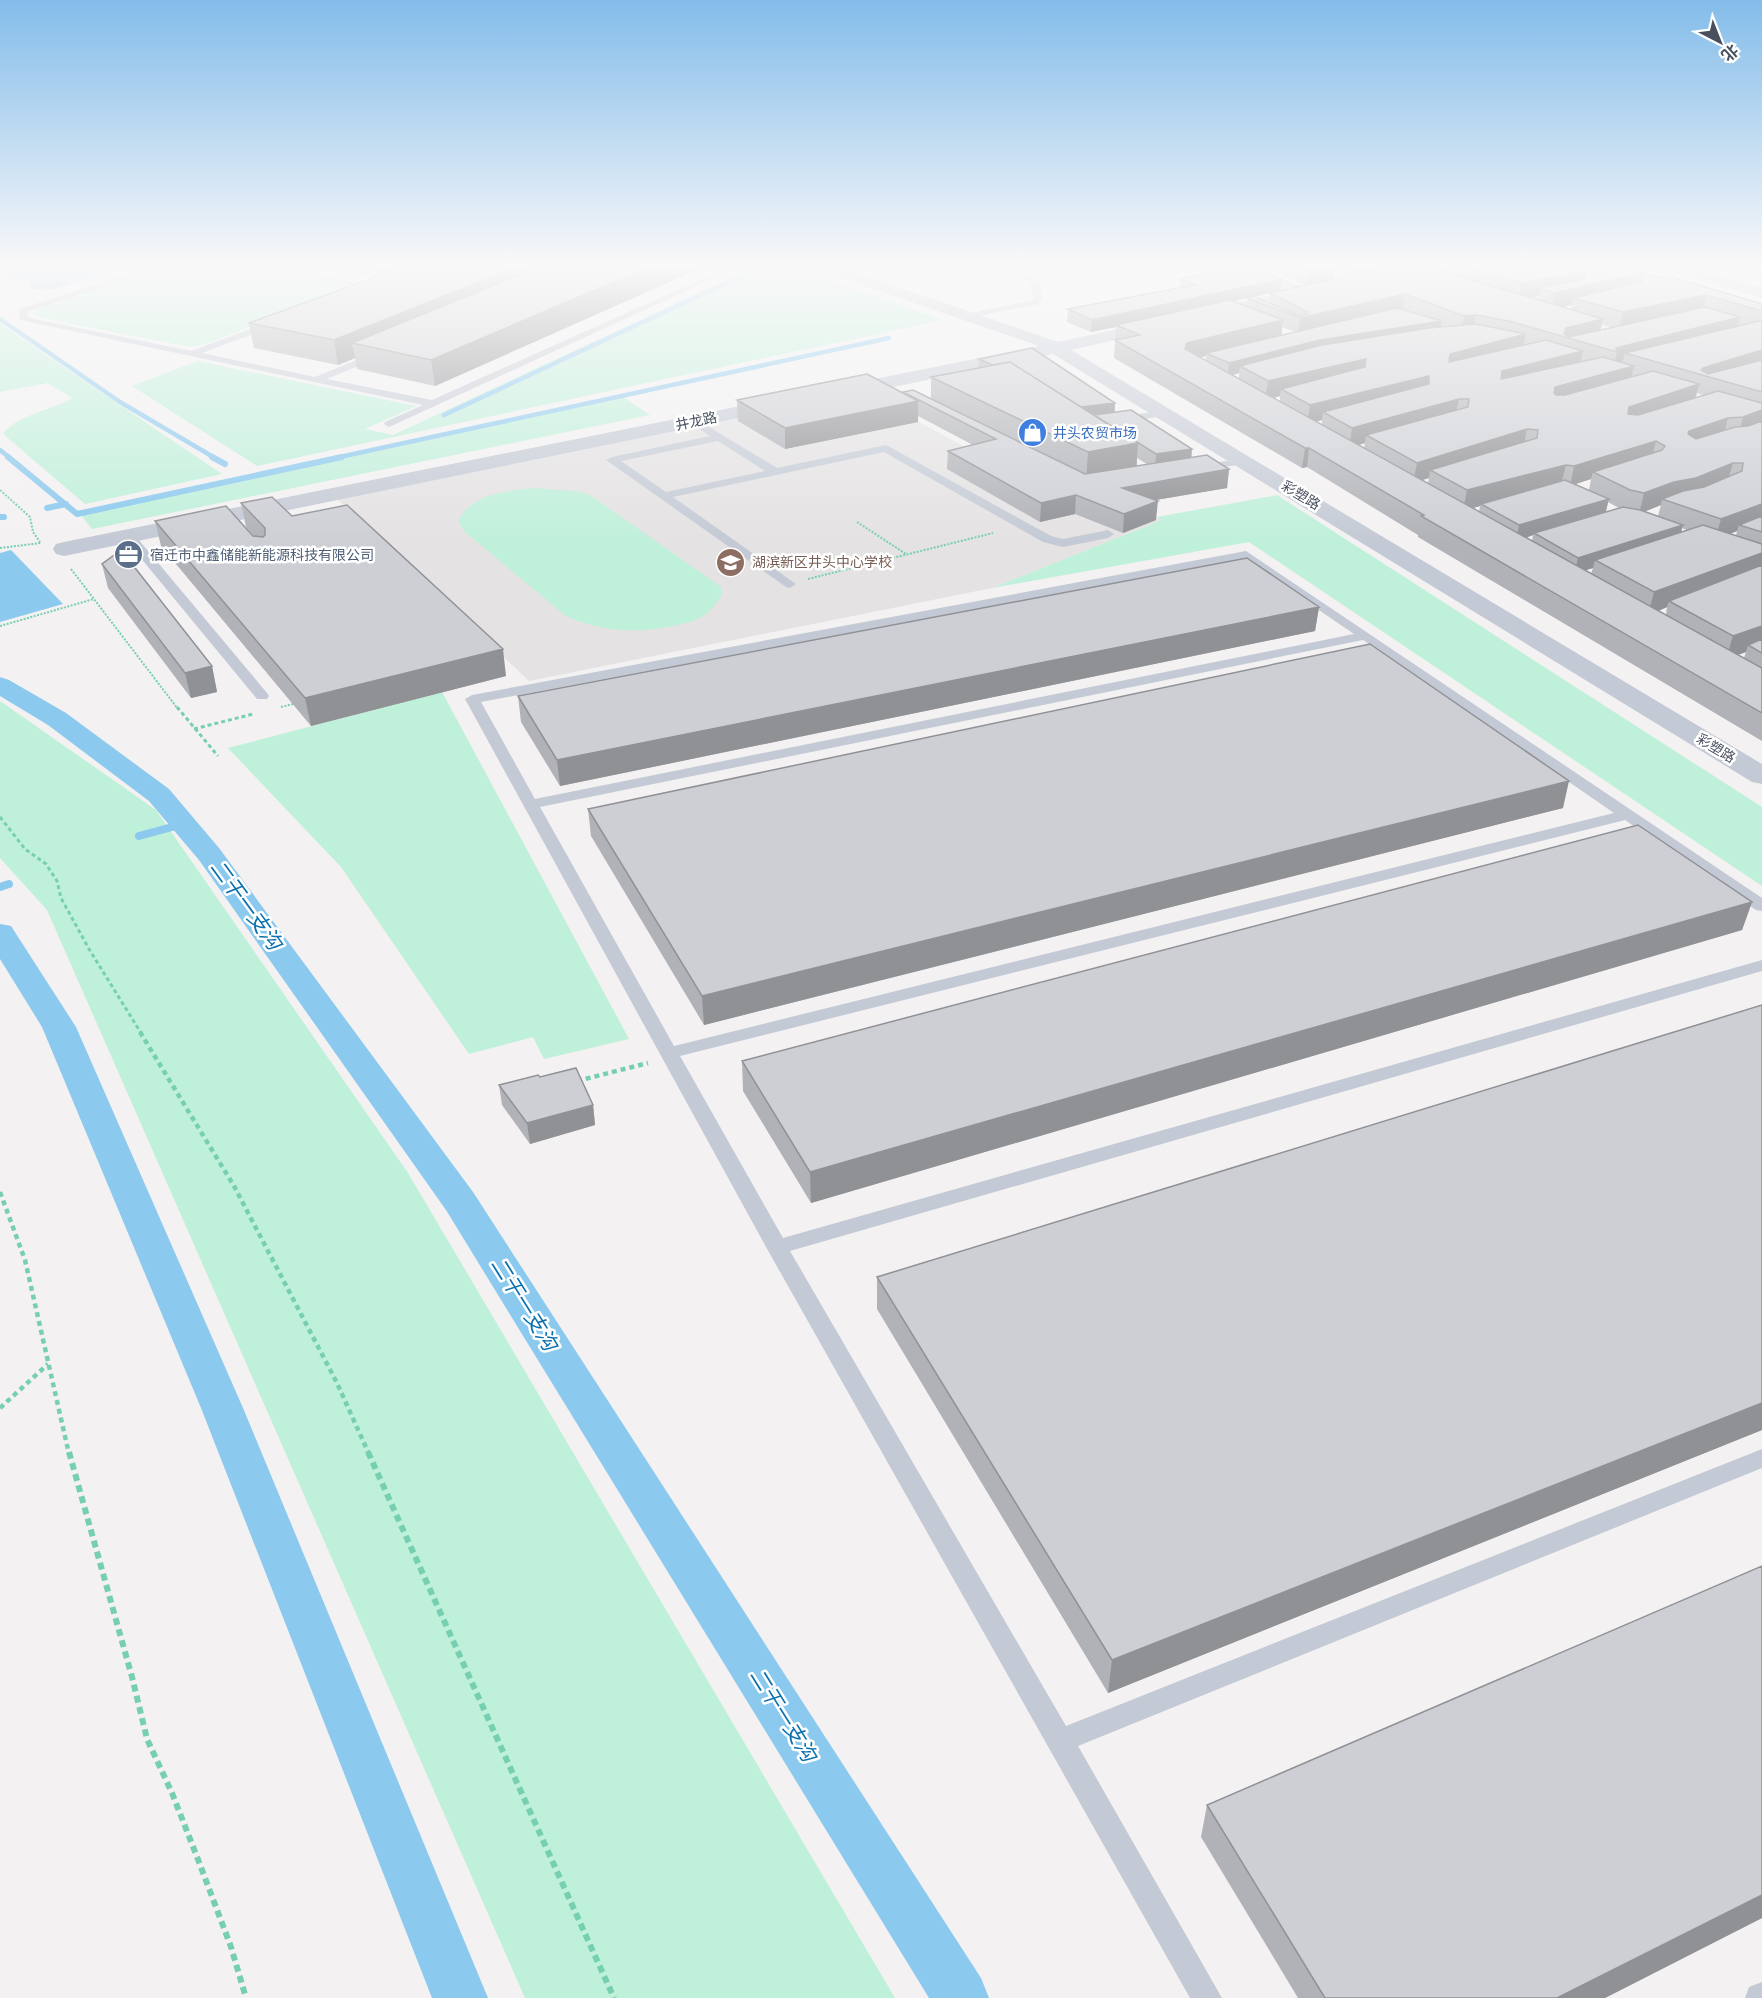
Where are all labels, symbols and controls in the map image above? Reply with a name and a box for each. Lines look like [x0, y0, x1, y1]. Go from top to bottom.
north arrow [1690, 12, 1750, 72]
text: 北 [1717, 40, 1743, 67]
street label: 井龙路 [673, 407, 718, 434]
shop icon: 井头农贸市场 [1016, 417, 1048, 449]
place label: 井头农贸市场 [1053, 423, 1137, 442]
street label: 彩塑路 [1278, 476, 1324, 514]
office icon: 宿迁市中鑫储能新能源科技有限公司 [113, 539, 145, 571]
place label: 宿迁市中鑫储能新能源科技有限公司 [150, 545, 374, 564]
school or university icon: 湖滨新区井头中心学校 [715, 546, 747, 578]
place label: 湖滨新区井头中心学校 [752, 552, 892, 571]
street label: 彩塑路 [1693, 729, 1739, 767]
water label: 二干一支沟 [205, 854, 290, 957]
water label: 二干一支沟 [485, 1252, 566, 1357]
water label: 二干一支沟 [744, 1663, 825, 1768]

